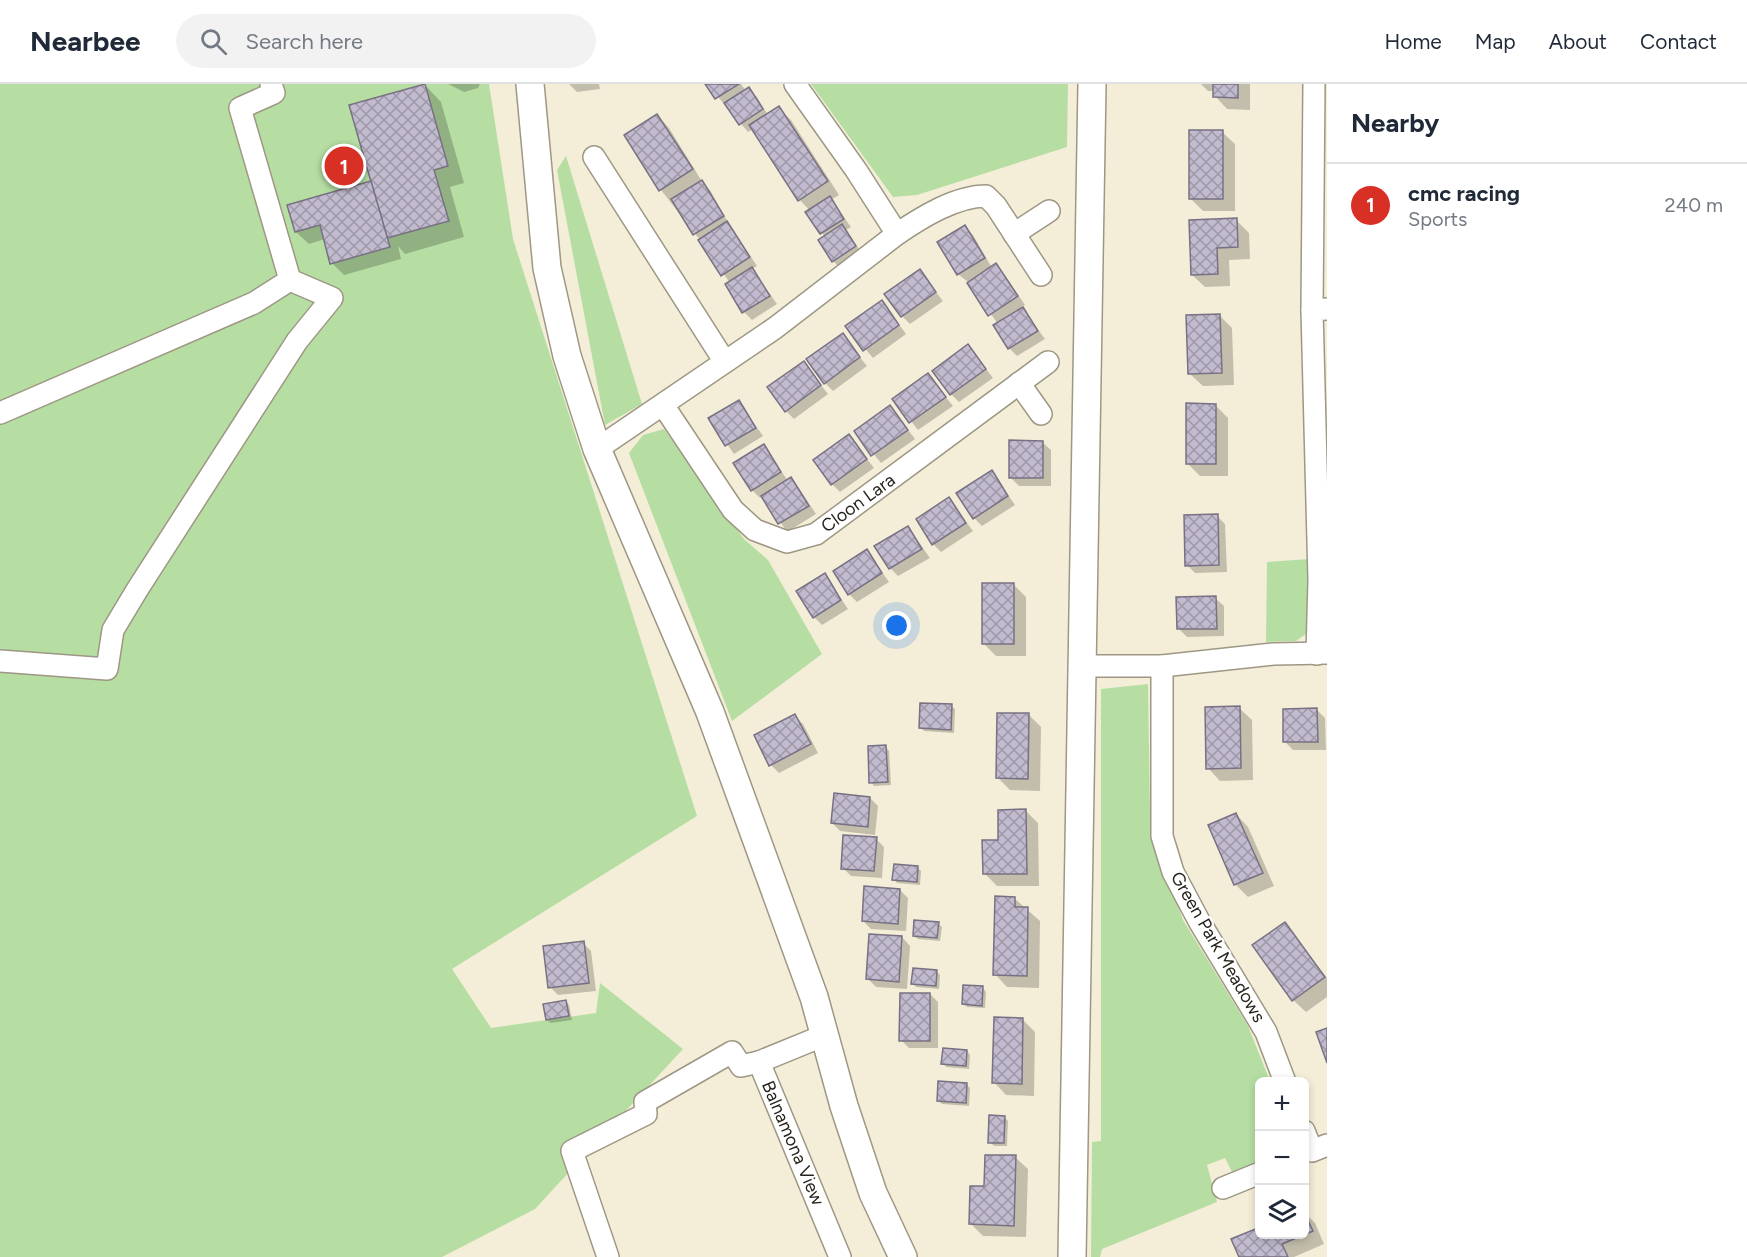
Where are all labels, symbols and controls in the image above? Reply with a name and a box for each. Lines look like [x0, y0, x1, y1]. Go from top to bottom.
search box [176, 14, 596, 68]
text: Nearbee [30, 24, 140, 58]
icon: search [197, 25, 230, 58]
text: Search here [245, 28, 363, 55]
text: Home [1385, 29, 1442, 54]
text: Map [1475, 29, 1516, 54]
text: About [1549, 29, 1607, 54]
text: Contact [1640, 29, 1717, 54]
text: Nearby [1351, 107, 1439, 139]
pin: 1 [324, 144, 364, 188]
text: cmc racing [1408, 180, 1520, 207]
text: 1 [1366, 193, 1375, 217]
text: 240 m [1665, 193, 1723, 217]
text: Sports [1408, 207, 1467, 231]
street label: Cloon Lara [817, 469, 899, 537]
your location [882, 611, 911, 640]
street label: Green Park Meadows [1166, 868, 1270, 1026]
street label: Balnamona View [757, 1077, 829, 1209]
map controls [1255, 1077, 1309, 1239]
button: + [1255, 1077, 1309, 1131]
button: − [1255, 1131, 1309, 1185]
button: layers [1255, 1185, 1309, 1239]

